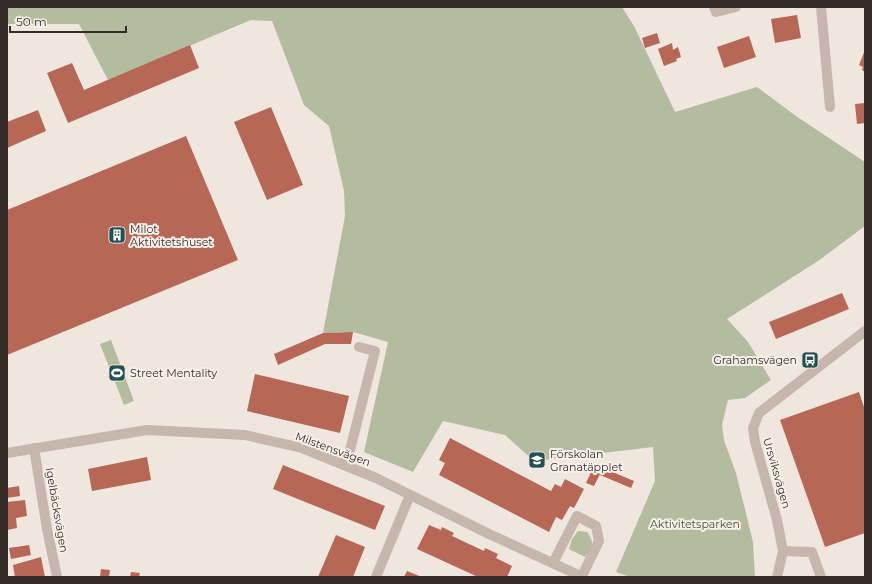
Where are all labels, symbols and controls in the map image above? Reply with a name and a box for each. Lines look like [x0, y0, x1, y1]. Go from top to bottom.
scale bar [10, 8, 126, 34]
text: 50 m [16, 14, 47, 29]
place label: Milot Aktivitetshuset [130, 222, 213, 249]
building icon: Milot Aktivitetshuset [107, 225, 127, 245]
bus stop icon: Grahamsvägen [800, 350, 820, 370]
place label: Grahamsvägen [713, 353, 797, 367]
sports icon: Street Mentality [107, 363, 127, 383]
place label: Street Mentality [130, 366, 217, 380]
street label: Milstensvägen [293, 429, 373, 469]
street label: Ursviksvägen [760, 436, 794, 510]
place label: Förskolan Granatäpplet [550, 447, 623, 474]
school or university icon: Förskolan Granatäpplet [527, 450, 547, 470]
street label: Igelbäcksvägen [43, 466, 71, 554]
park label: Aktivitetsparken [650, 517, 740, 531]

